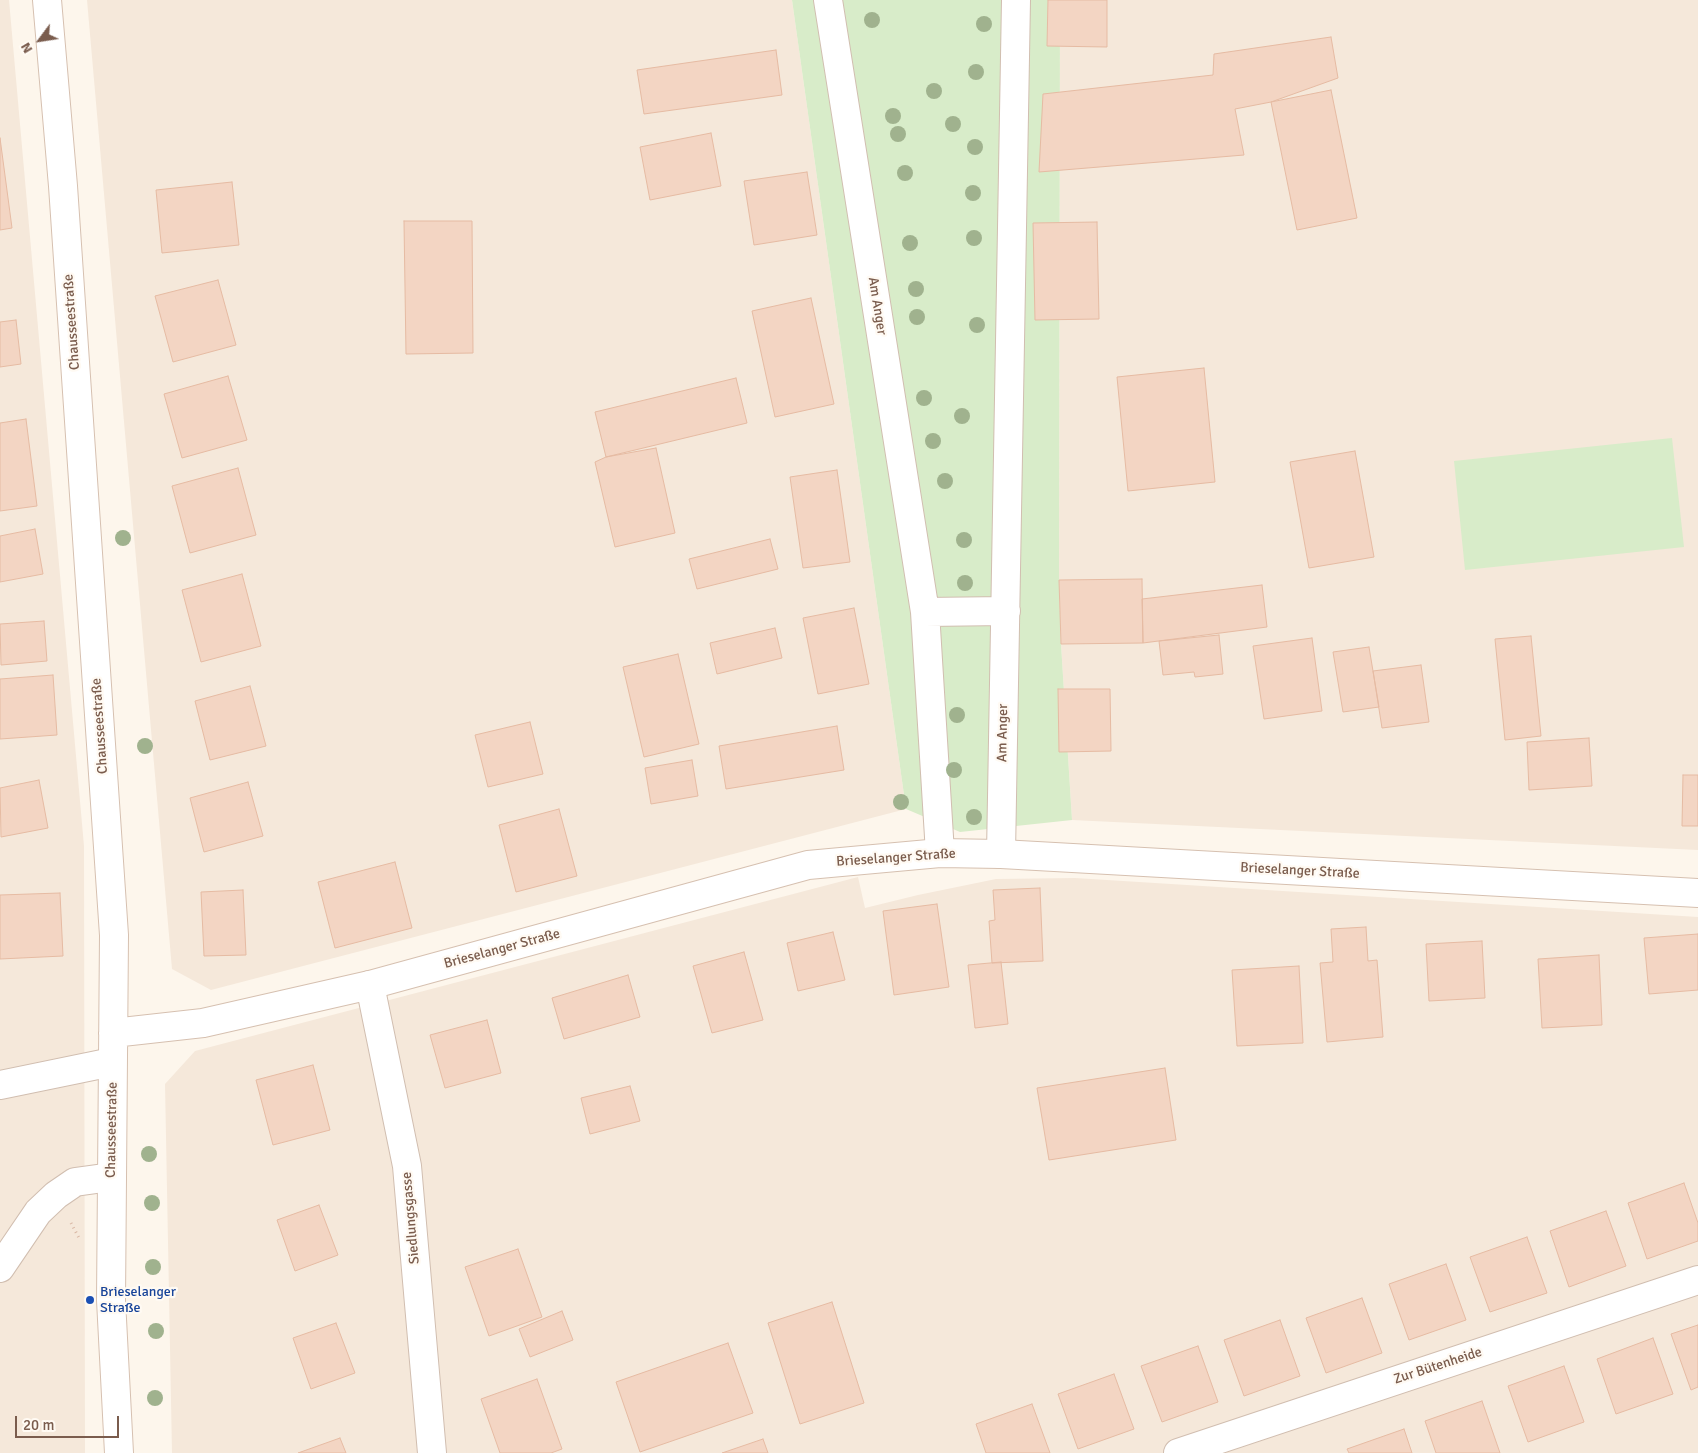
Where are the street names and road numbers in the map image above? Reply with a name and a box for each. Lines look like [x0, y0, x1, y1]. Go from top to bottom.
street label: Chausseestraße [60, 274, 84, 370]
street label: Am Anger [864, 276, 890, 336]
street label: Chausseestraße [88, 678, 112, 774]
street label: Am Anger [994, 704, 1012, 762]
street label: Brieselanger Straße [836, 845, 956, 871]
street label: Brieselanger Straße [1240, 859, 1360, 883]
street label: Brieselanger Straße [442, 925, 562, 973]
street label: Chausseestraße [103, 1082, 121, 1178]
street label: Siedlungsgasse [399, 1171, 423, 1265]
street label: Zur Bütenheide [1392, 1344, 1484, 1388]

